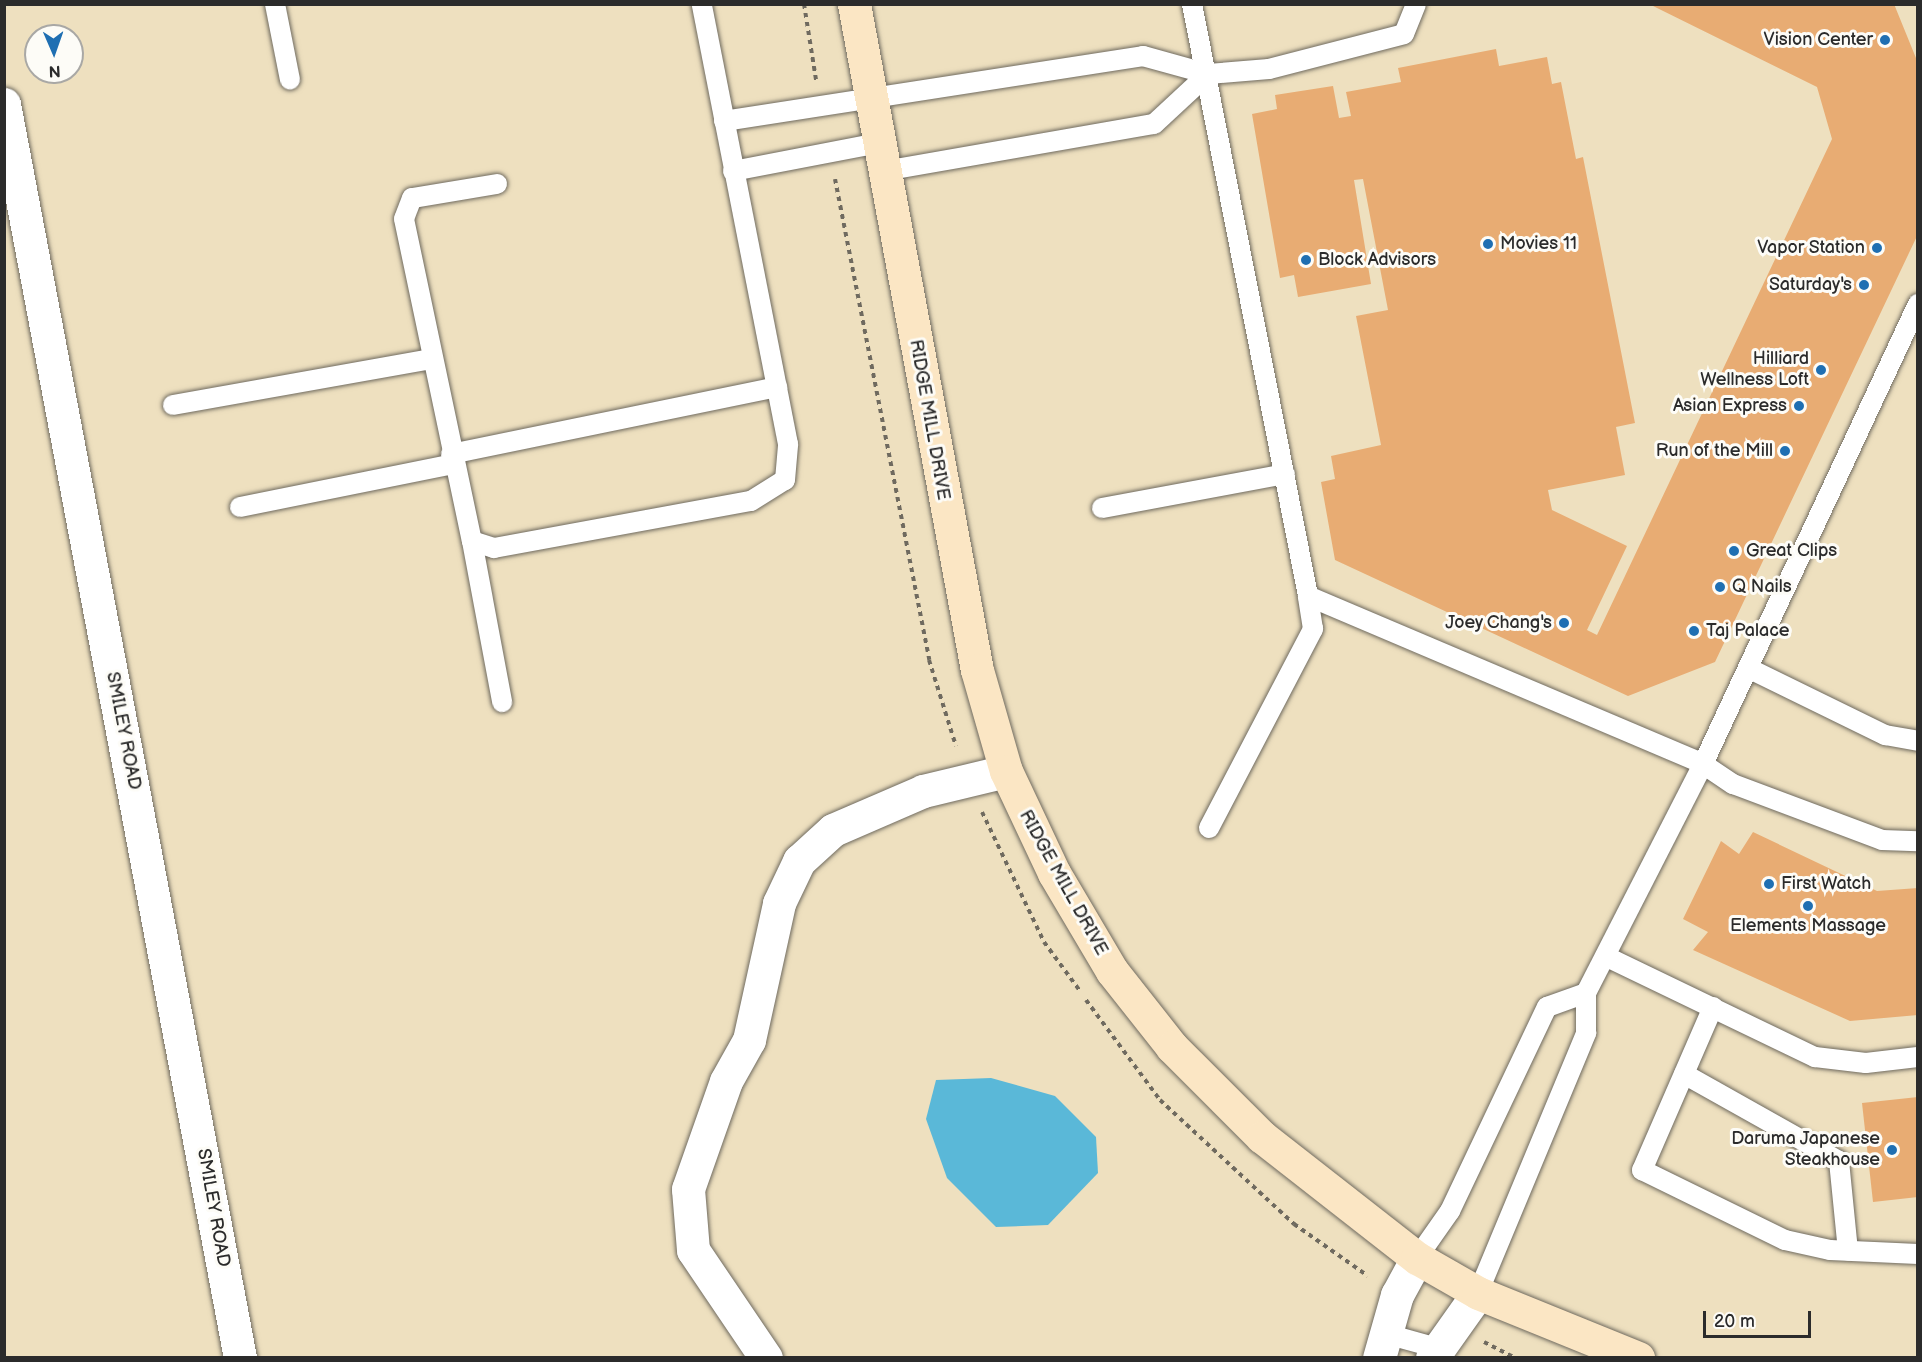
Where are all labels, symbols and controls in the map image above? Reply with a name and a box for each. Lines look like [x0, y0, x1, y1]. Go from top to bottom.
north arrow [24, 24, 84, 84]
place label: Vision Center [1764, 29, 1873, 51]
marker: Vision Center [1878, 33, 1892, 47]
text: N [48, 61, 61, 80]
place label: Movies 11 [1500, 233, 1577, 255]
marker: Movies 11 [1481, 237, 1495, 251]
place label: Vapor Station [1757, 237, 1865, 259]
marker: Vapor Station [1870, 241, 1884, 255]
place label: Block Advisors [1318, 249, 1436, 271]
marker: Block Advisors [1299, 253, 1313, 267]
place label: Saturday's [1769, 274, 1852, 296]
marker: Saturday's [1857, 278, 1871, 292]
street label: RIDGE MILL DRIVE [904, 338, 954, 502]
place label: Hilliard Wellness Loft [1700, 349, 1809, 392]
marker: Hilliard Wellness Loft [1814, 363, 1828, 377]
place label: Asian Express [1673, 395, 1787, 417]
marker: Asian Express [1792, 399, 1806, 413]
place label: Run of the Mill [1656, 440, 1773, 462]
marker: Run of the Mill [1778, 444, 1792, 458]
place label: Great Clips [1746, 540, 1837, 562]
marker: Great Clips [1727, 544, 1741, 558]
place label: Q Nails [1732, 576, 1792, 598]
marker: Q Nails [1713, 580, 1727, 594]
place label: Joey Chang's [1444, 612, 1552, 634]
marker: Joey Chang's [1557, 616, 1571, 630]
place label: Taj Palace [1706, 620, 1789, 642]
marker: Taj Palace [1687, 624, 1701, 638]
street label: SMILEY ROAD [101, 670, 145, 792]
street label: RIDGE MILL DRIVE [1014, 807, 1112, 959]
place label: First Watch [1781, 873, 1872, 895]
marker: First Watch [1762, 877, 1776, 891]
marker: Elements Massage [1801, 899, 1815, 913]
place label: Elements Massage [1730, 915, 1886, 937]
place label: Daruma Japanese Steakhouse [1730, 1129, 1880, 1172]
marker: Daruma Japanese Steakhouse [1885, 1143, 1899, 1157]
street label: SMILEY ROAD [192, 1147, 234, 1269]
scale bar [1706, 1299, 1814, 1337]
text: 20 m [1714, 1311, 1755, 1332]

